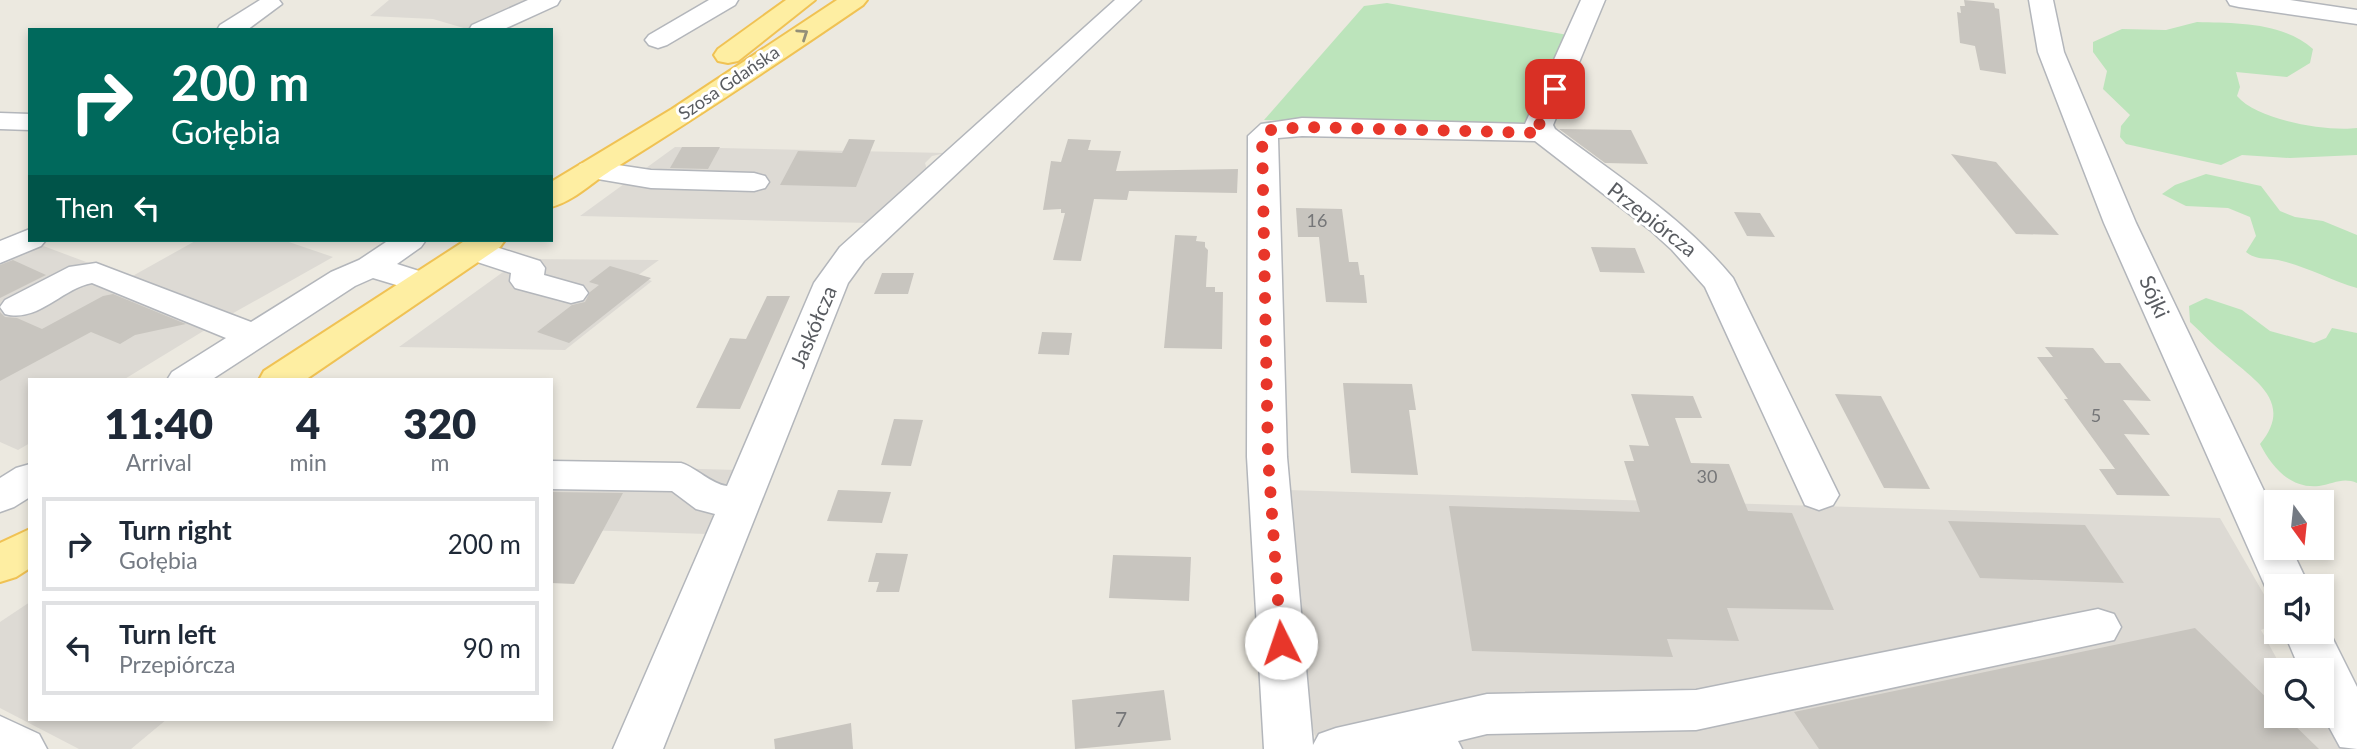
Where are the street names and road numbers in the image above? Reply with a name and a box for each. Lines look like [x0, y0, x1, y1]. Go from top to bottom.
street label: Szosa Gdańska [674, 40, 783, 124]
street label: Przepiórcza [1603, 176, 1703, 261]
street label: Sójki [2135, 271, 2176, 322]
street label: Jaskółcza [784, 282, 841, 371]

